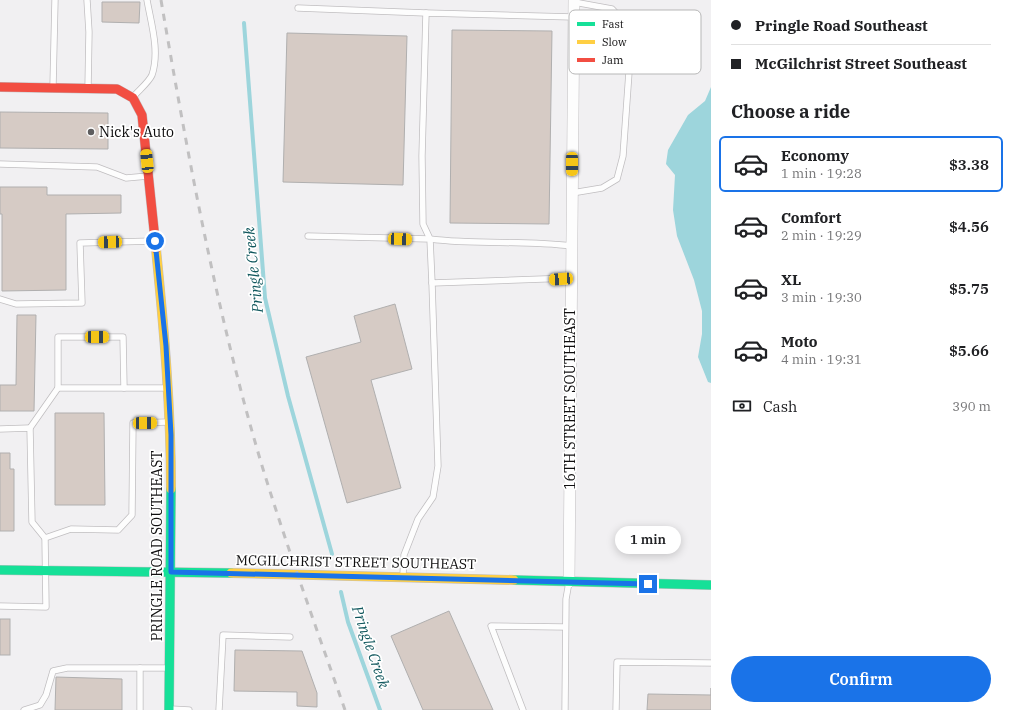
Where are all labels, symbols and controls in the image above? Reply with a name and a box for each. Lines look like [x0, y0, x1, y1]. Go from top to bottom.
legend [569, 10, 701, 74]
text: Pringle Road Southeast [755, 16, 928, 35]
text: Fast [602, 17, 624, 31]
text: Slow [602, 35, 627, 49]
text: Jam [602, 53, 624, 67]
text: McGilchrist Street Southeast [755, 54, 967, 73]
text: Choose a ride [731, 100, 850, 123]
place label: Nick's Auto [99, 123, 174, 141]
marker: Nick's Auto [86, 127, 96, 137]
icon: car [733, 146, 769, 182]
text: Economy [781, 146, 849, 165]
car [140, 148, 154, 174]
car [566, 152, 578, 176]
text: $3.38 [949, 155, 989, 174]
text: 1 min · 19:28 [781, 165, 862, 182]
icon: car [733, 208, 769, 244]
text: Comfort [781, 208, 841, 227]
text: $4.56 [949, 217, 989, 236]
water label: Pringle Creek [239, 226, 267, 315]
text: 2 min · 19:29 [781, 227, 862, 244]
route start [146, 232, 164, 250]
car [388, 233, 412, 245]
car [98, 236, 122, 248]
icon: car [733, 270, 769, 306]
text: XL [781, 270, 801, 289]
car [549, 272, 573, 286]
text: $5.75 [949, 279, 989, 298]
text: 3 min · 19:30 [781, 289, 862, 306]
street label: 16TH STREET SOUTHEAST [561, 308, 579, 490]
car [85, 331, 109, 343]
icon: car [733, 332, 769, 368]
text: Moto [781, 332, 818, 351]
text: $5.66 [949, 341, 989, 360]
text: 4 min · 19:31 [781, 351, 862, 368]
icon: cash [731, 395, 753, 417]
text: Cash [763, 397, 797, 416]
text: 390 m [952, 398, 991, 415]
car [133, 417, 157, 429]
street label: PRINGLE ROAD SOUTHEAST [148, 451, 166, 641]
callout: 1 min [615, 526, 681, 554]
text: 1 min [630, 531, 666, 548]
street label: MCGILCHRIST STREET SOUTHEAST [236, 551, 476, 573]
route end [639, 575, 657, 593]
water label: Pringle Creek [348, 602, 394, 691]
button: Confirm [731, 656, 991, 702]

